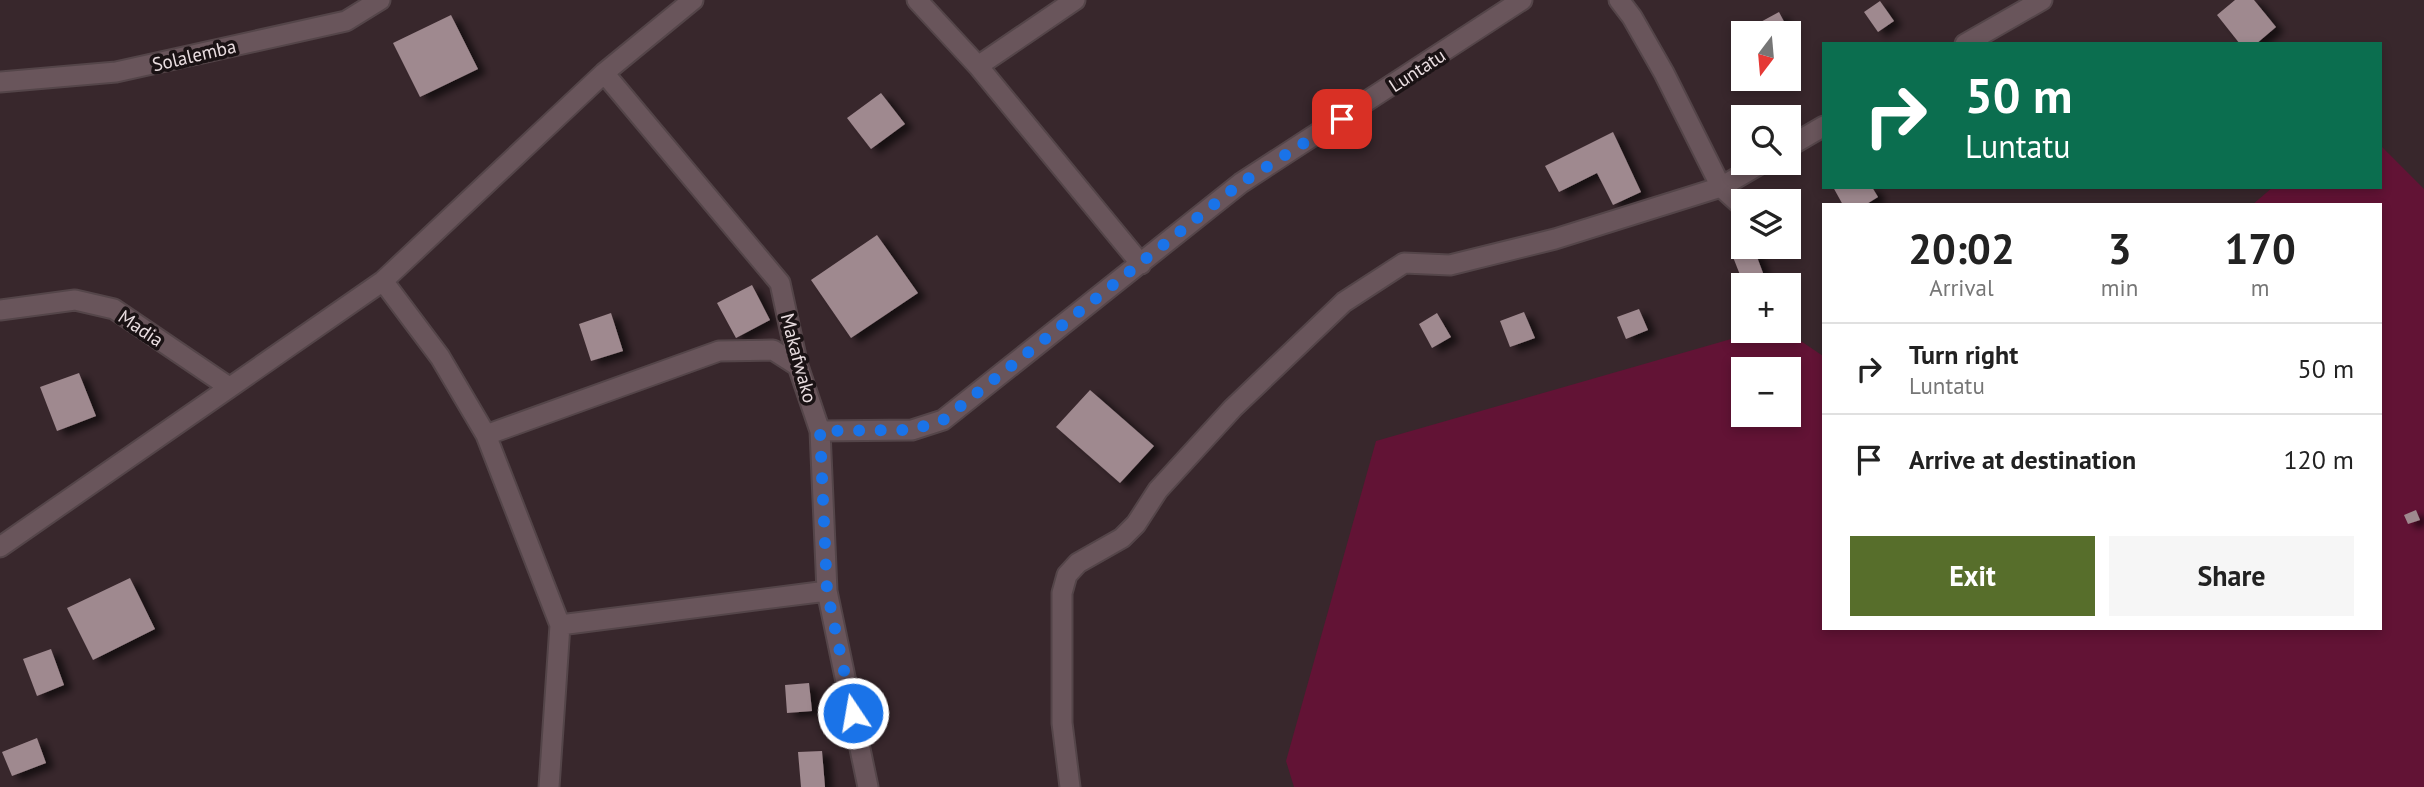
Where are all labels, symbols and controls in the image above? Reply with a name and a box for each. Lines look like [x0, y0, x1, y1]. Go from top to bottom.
north arrow [1731, 21, 1801, 91]
map controls [1731, 21, 1801, 427]
street label: Solalemba [150, 34, 238, 76]
street label: Luntatu [1384, 43, 1450, 97]
text: 50 m [1965, 63, 2072, 127]
icon: right [1850, 70, 1941, 161]
pin [1312, 89, 1372, 149]
icon: arrive [1323, 100, 1361, 138]
button: search [1731, 105, 1801, 175]
text: Luntatu [1965, 125, 2070, 167]
button: layers [1731, 189, 1801, 259]
text: 20:02 [1908, 221, 2015, 276]
text: 3 [2108, 221, 2131, 276]
text: 170 [2224, 221, 2296, 276]
button: + [1731, 273, 1801, 343]
text: Arrival [1929, 273, 1994, 302]
text: min [2101, 273, 2138, 302]
text: m [2251, 273, 2269, 302]
street label: Madia [114, 304, 168, 352]
street label: Makafwako [776, 311, 822, 405]
text: Turn right [1909, 338, 2018, 371]
icon: right [1850, 350, 1888, 388]
text: 50 m [2298, 352, 2354, 385]
button: − [1731, 357, 1801, 427]
text: Luntatu [1909, 371, 1985, 400]
icon: arrive [1850, 441, 1888, 479]
text: Arrive at destination [1909, 443, 2136, 476]
text: 120 m [2283, 443, 2354, 476]
button: Exit [1850, 536, 2095, 616]
button: Share [2109, 536, 2354, 616]
position arrow [816, 676, 890, 750]

